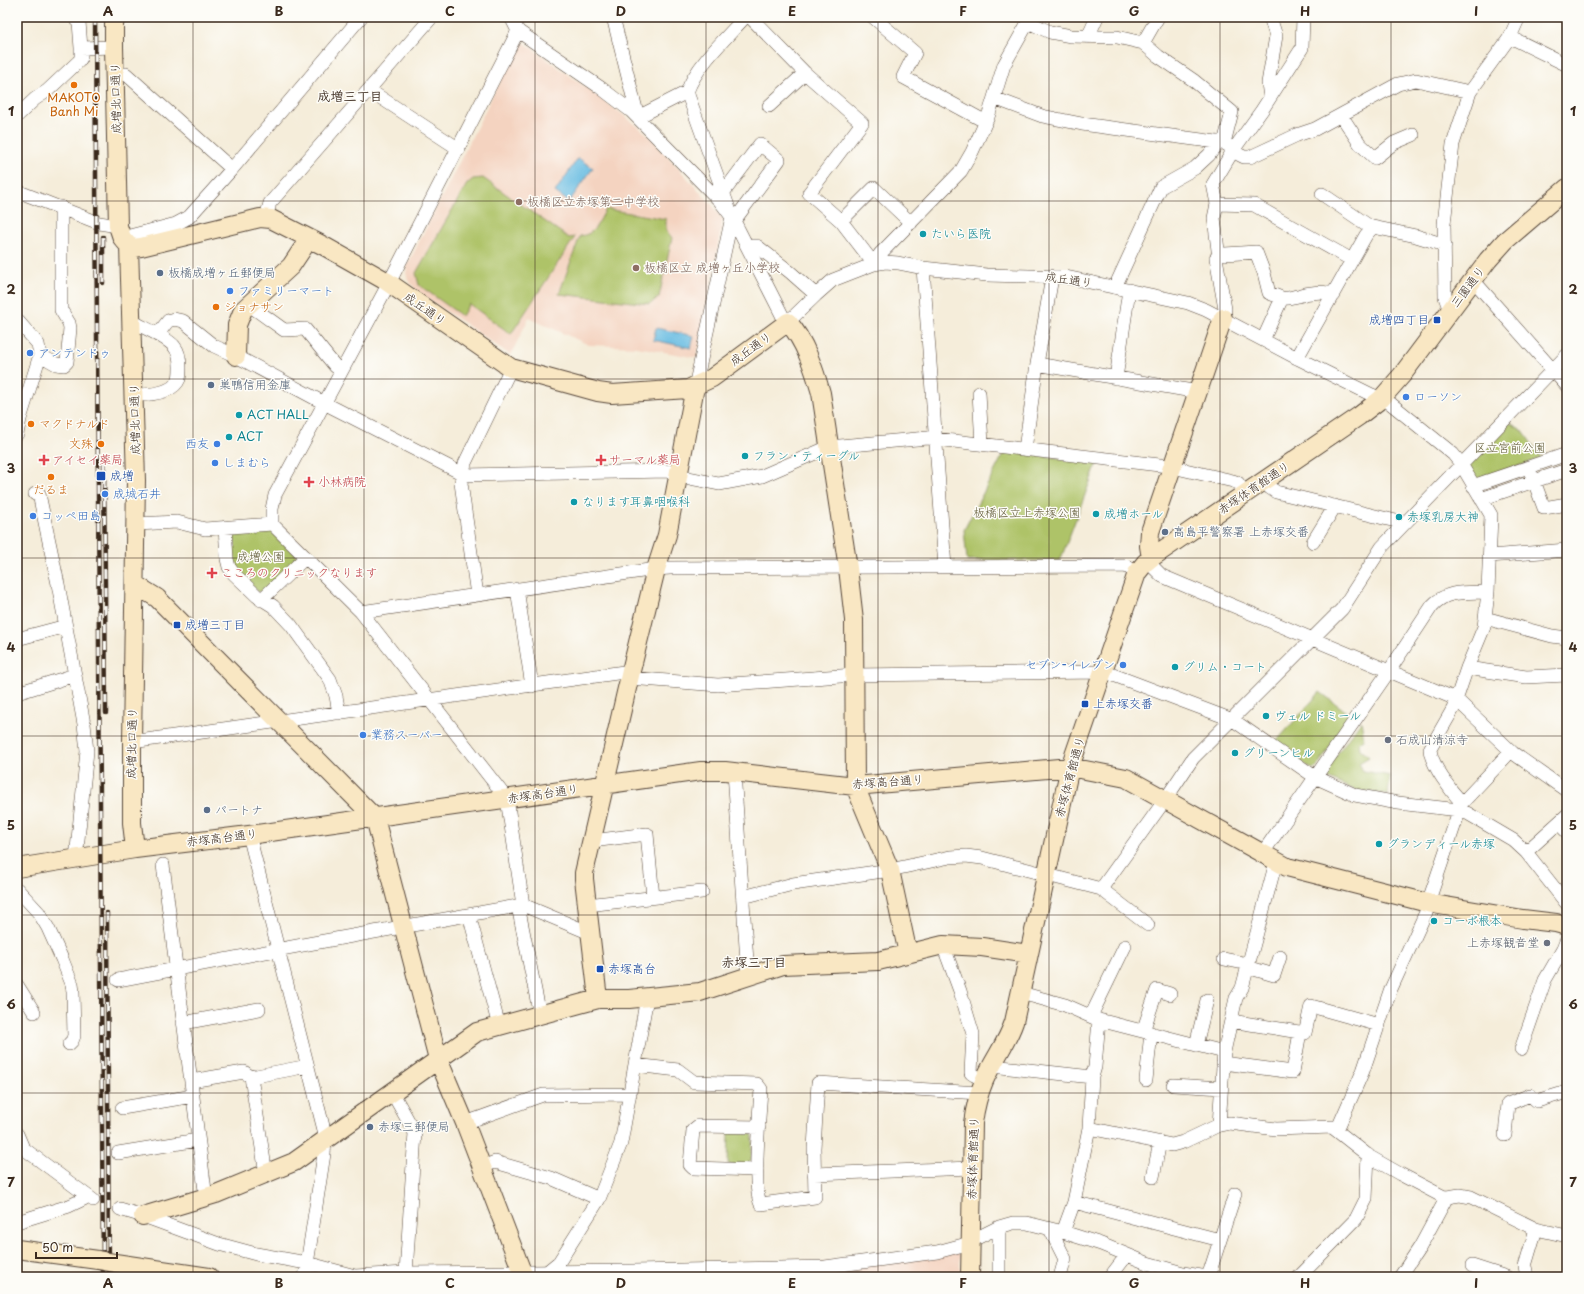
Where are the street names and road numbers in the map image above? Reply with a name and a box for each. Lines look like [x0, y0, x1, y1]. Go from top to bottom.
street label: 成増北口通り [105, 62, 125, 134]
street label: 三園通り [1446, 262, 1489, 311]
street label: 成丘通り [1044, 267, 1094, 291]
street label: 成丘通り [401, 287, 450, 329]
street label: 成丘通り [726, 327, 775, 370]
street label: 成増北口通り [124, 383, 144, 455]
street label: 赤塚体育館通り [1214, 456, 1293, 518]
street label: 成増北口通り [121, 707, 141, 779]
street label: 赤塚体育館通り [1049, 734, 1089, 820]
street label: 赤塚高台通り [851, 770, 924, 792]
street label: 赤塚高台通り [506, 779, 580, 807]
street label: 赤塚高台通り [185, 824, 259, 850]
street label: 赤塚体育館通り [962, 1116, 982, 1200]

